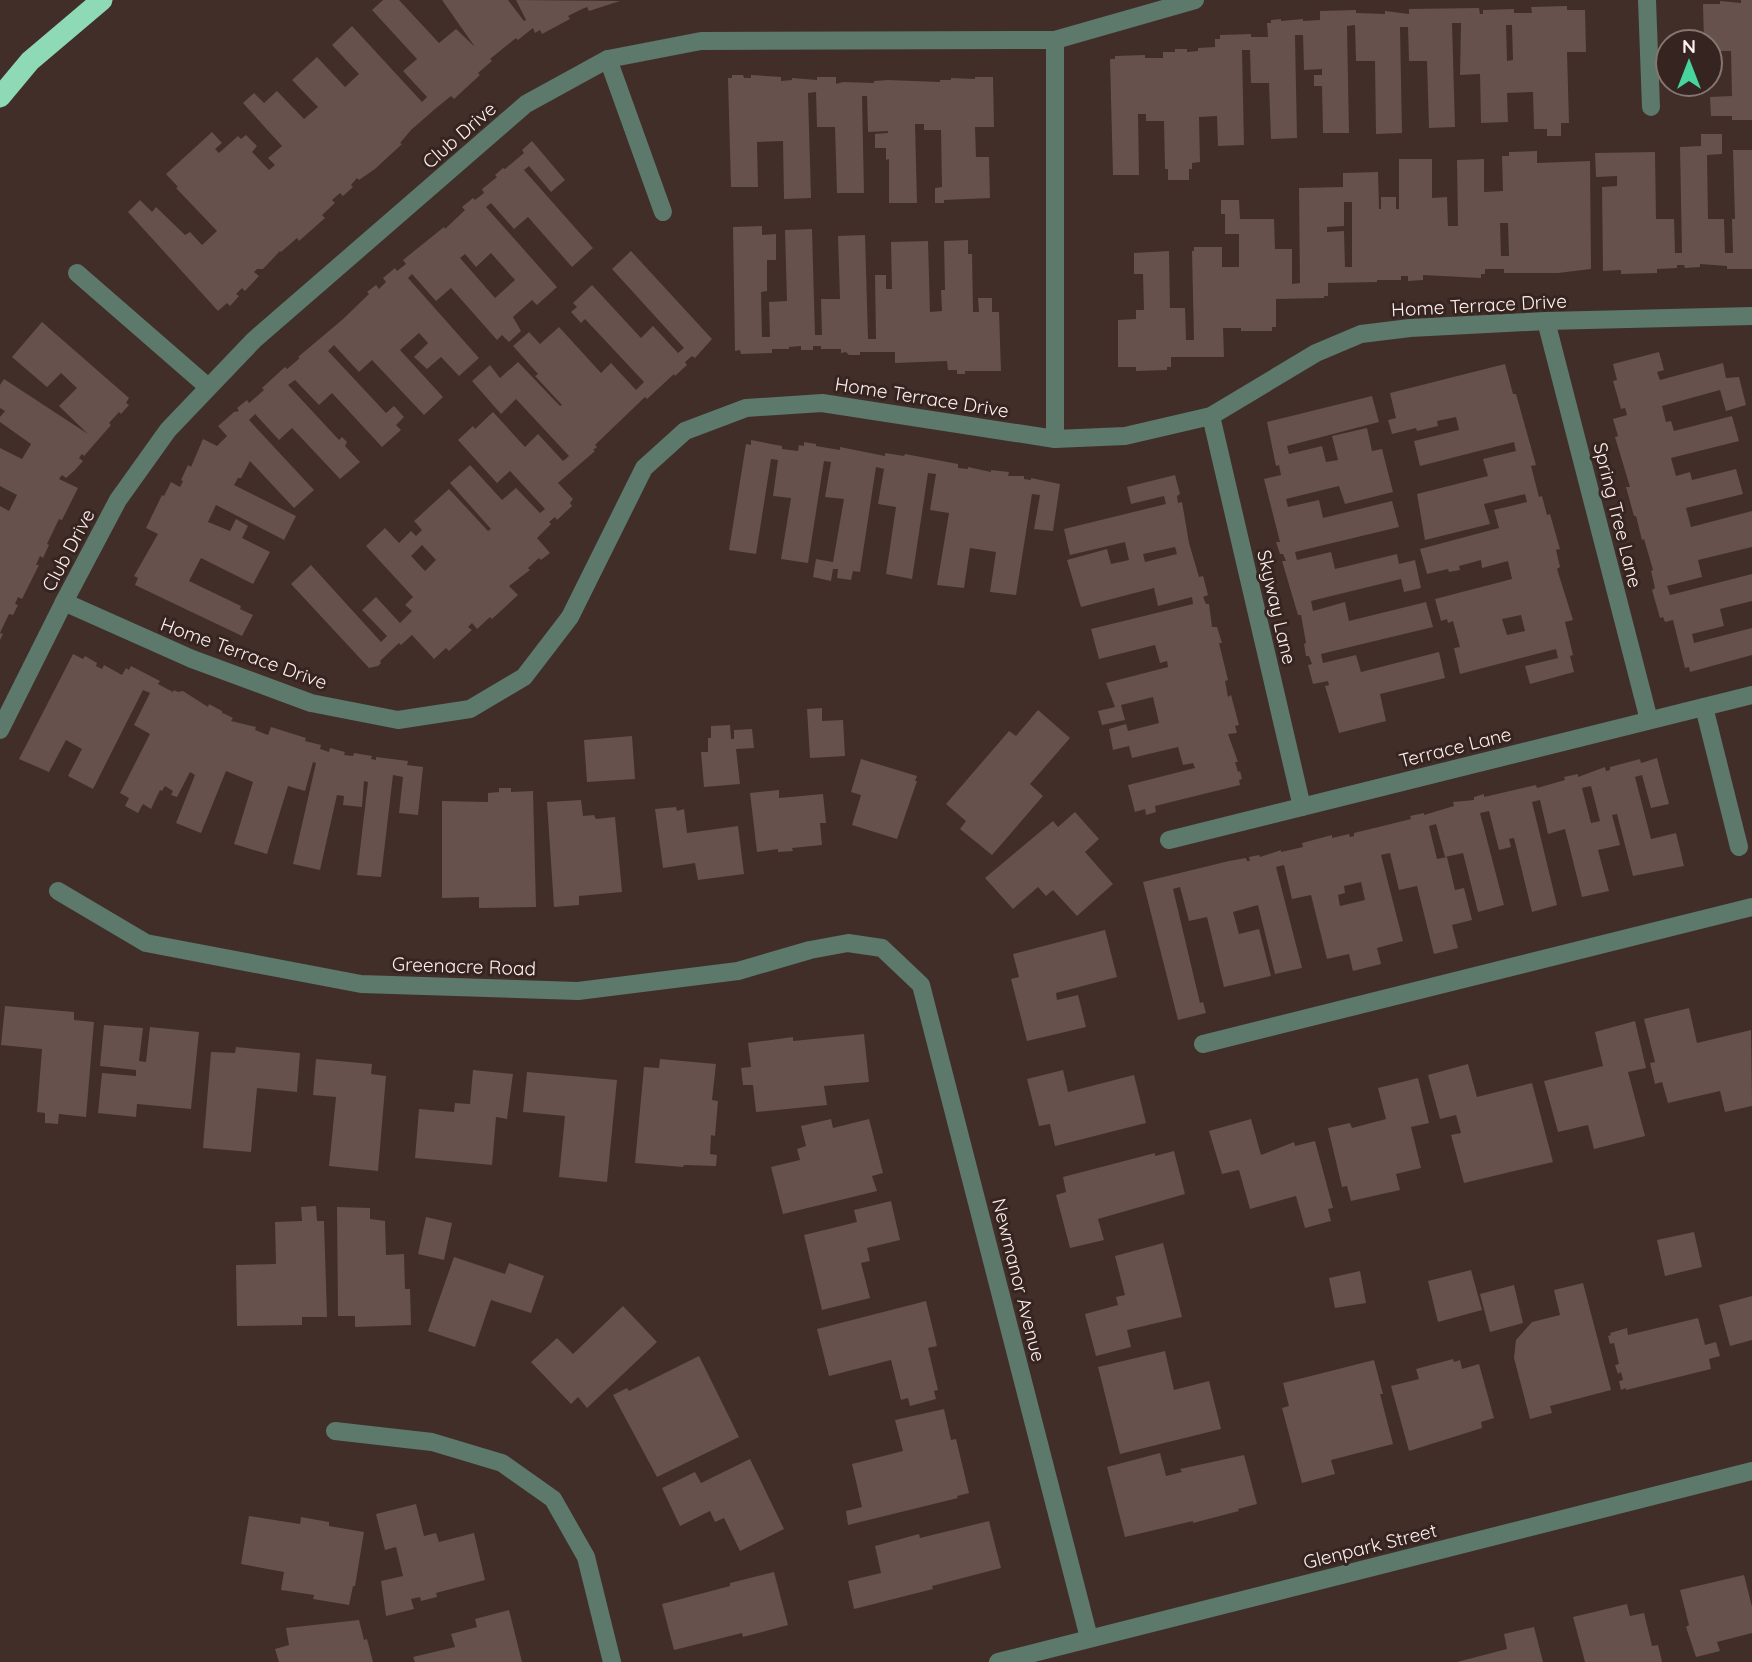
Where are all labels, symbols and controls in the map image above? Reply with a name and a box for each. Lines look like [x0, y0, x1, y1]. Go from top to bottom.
north arrow [1654, 28, 1724, 98]
text: N [1682, 34, 1696, 58]
street label: Club Drive [417, 96, 501, 174]
street label: Home Terrace Drive [1391, 288, 1567, 322]
street label: Home Terrace Drive [833, 371, 1011, 423]
street label: Spring Tree Lane [1588, 440, 1648, 590]
street label: Club Drive [36, 505, 100, 595]
street label: Skyway Lane [1252, 547, 1302, 667]
street label: Home Terrace Drive [157, 612, 331, 694]
street label: Terrace Lane [1396, 721, 1514, 773]
street label: Greenacre Road [392, 951, 536, 981]
street label: Newmanor Avenue [987, 1196, 1051, 1364]
street label: Glenpark Street [1301, 1518, 1439, 1574]

